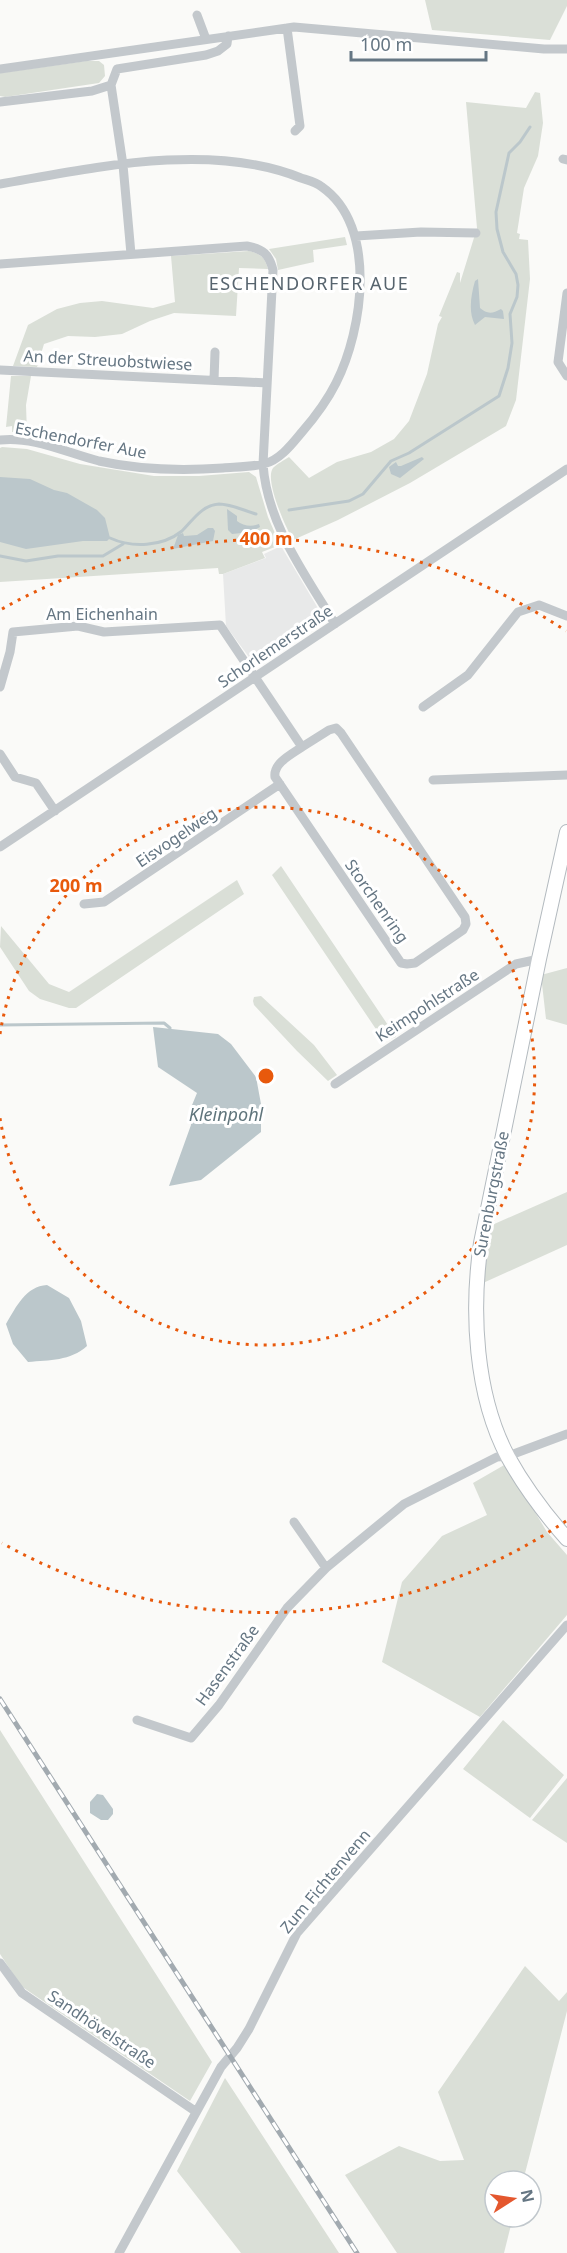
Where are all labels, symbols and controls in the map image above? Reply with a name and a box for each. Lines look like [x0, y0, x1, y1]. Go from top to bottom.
scale bar [351, 24, 486, 62]
text: 100 m [360, 32, 412, 56]
district label: ESCHENDORFER AUE [209, 271, 409, 295]
street label: An der Streuobstwiese [23, 345, 193, 375]
street label: Eschendorfer Aue [13, 416, 149, 464]
text: 400 m [239, 526, 293, 550]
street label: Schorlemerstraße [213, 599, 337, 693]
street label: Am Eichenhain [46, 603, 158, 625]
street label: Eisvogelweg [131, 802, 221, 872]
street label: Storchenring [340, 855, 414, 947]
text: 200 m [49, 873, 103, 897]
street label: Keimpohlstraße [371, 963, 483, 1047]
centre of rings [256, 1066, 276, 1086]
water label: Kleinpohl [189, 1102, 264, 1126]
street label: Surenburgstraße [468, 1129, 514, 1259]
street label: Hasenstraße [190, 1620, 264, 1710]
street label: Zum Fichtenvenn [275, 1824, 375, 1938]
street label: Sandhövelstraße [44, 1985, 160, 2073]
north arrow [483, 2169, 543, 2229]
text: N [516, 2187, 540, 2205]

